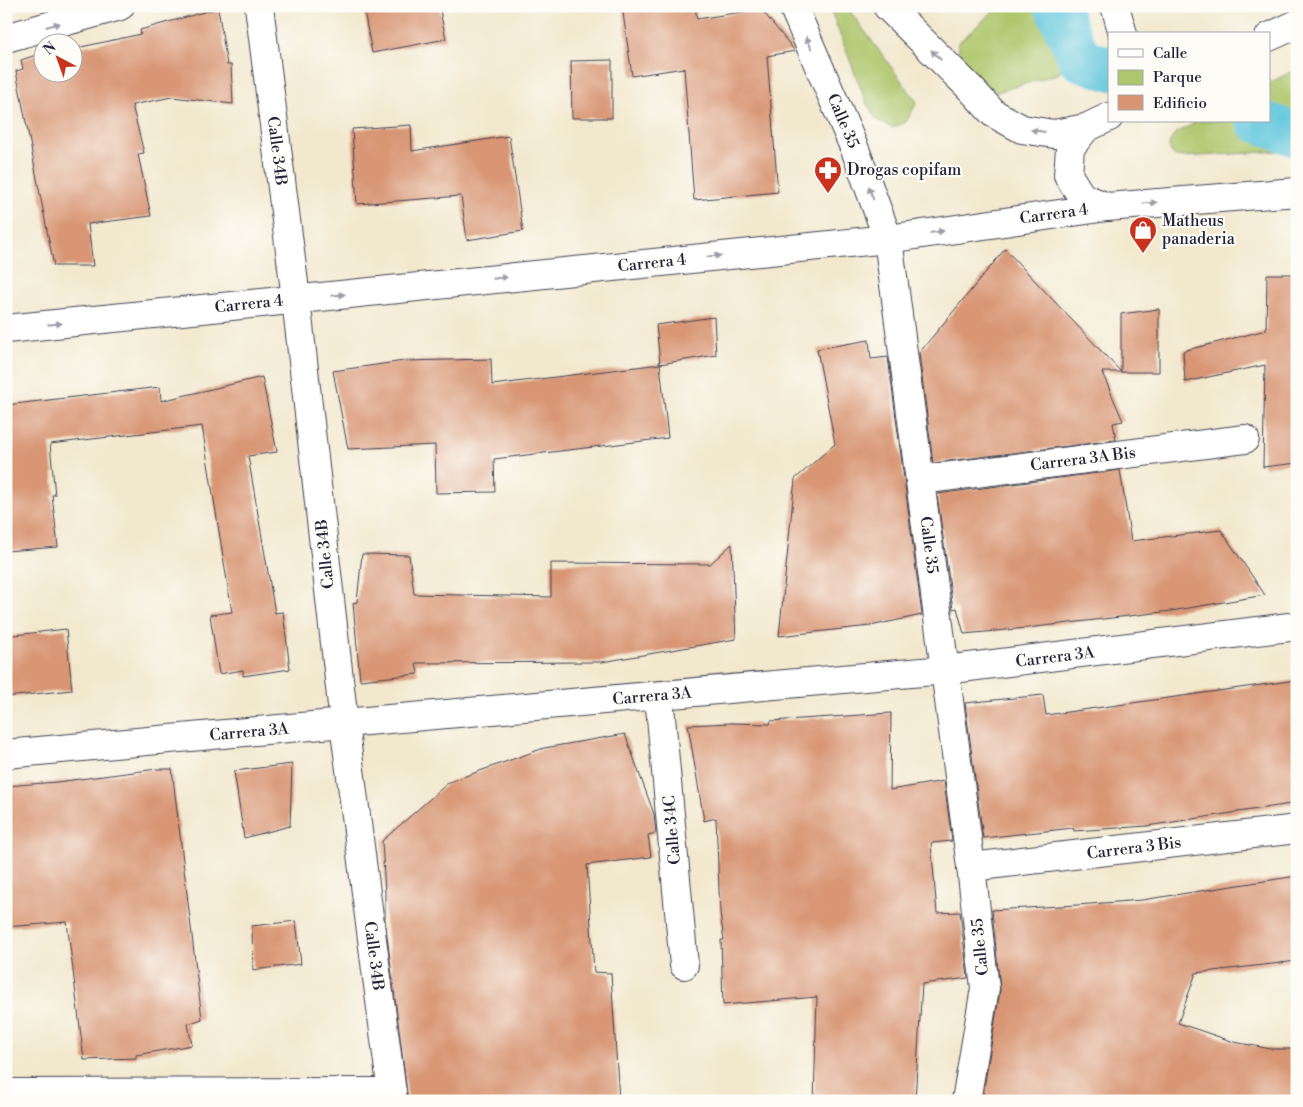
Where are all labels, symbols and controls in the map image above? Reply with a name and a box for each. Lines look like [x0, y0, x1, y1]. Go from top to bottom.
one-way arrow [46, 21, 61, 29]
north arrow [32, 32, 82, 82]
legend [1108, 32, 1270, 122]
one-way arrow [805, 36, 813, 50]
text: N [40, 39, 60, 59]
text: Calle [1153, 44, 1187, 63]
one-way arrow [931, 49, 943, 61]
text: Parque [1153, 68, 1202, 87]
street label: Calle 35 [823, 91, 864, 152]
text: Edificio [1153, 94, 1207, 113]
street label: Calle 34B [263, 115, 291, 187]
one-way arrow [1030, 127, 1046, 135]
pharmacy icon: Drogas copifam [813, 155, 843, 194]
place label: Drogas copifam [847, 160, 961, 180]
one-way arrow [867, 185, 875, 200]
street label: Carrera 4 [1018, 199, 1090, 229]
one-way arrow [1142, 199, 1158, 207]
place label: Matheus panaderia [1162, 211, 1236, 249]
shop icon: Matheus panaderia [1128, 215, 1158, 254]
one-way arrow [929, 227, 945, 235]
street label: Carrera 4 [617, 249, 688, 277]
one-way arrow [706, 252, 722, 260]
one-way arrow [492, 274, 508, 282]
street label: Carrera 4 [214, 290, 285, 318]
one-way arrow [331, 290, 347, 298]
one-way arrow [47, 320, 63, 328]
street label: Carrera 3A Bis [1029, 443, 1137, 475]
street label: Calle 35 [916, 515, 942, 575]
street label: Calle 34B [311, 518, 339, 590]
street label: Carrera 3A [1014, 642, 1097, 672]
street label: Carrera 3A [612, 682, 693, 709]
street label: Carrera 3A [209, 718, 290, 745]
street label: Calle 34C [659, 794, 685, 866]
street label: Carrera 3 Bis [1086, 832, 1182, 864]
street label: Calle 35 [967, 917, 993, 977]
street label: Calle 34B [360, 920, 388, 992]

